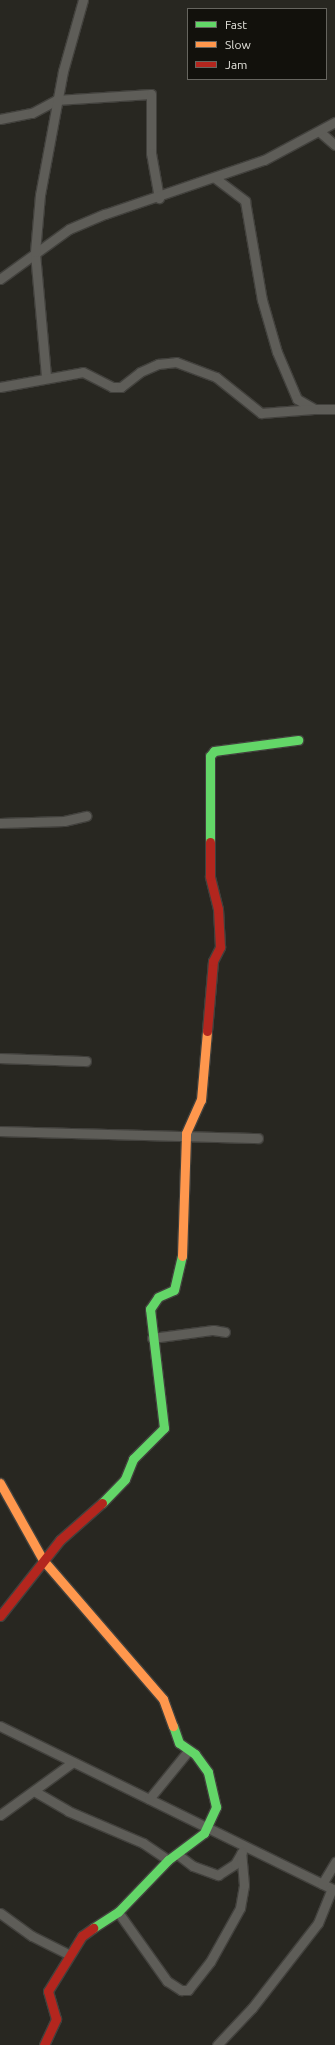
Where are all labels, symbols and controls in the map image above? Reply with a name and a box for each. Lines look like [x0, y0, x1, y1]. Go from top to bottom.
legend [187, 8, 327, 80]
text: Fast [225, 18, 247, 31]
text: Slow [225, 38, 251, 51]
text: Jam [225, 58, 247, 71]

